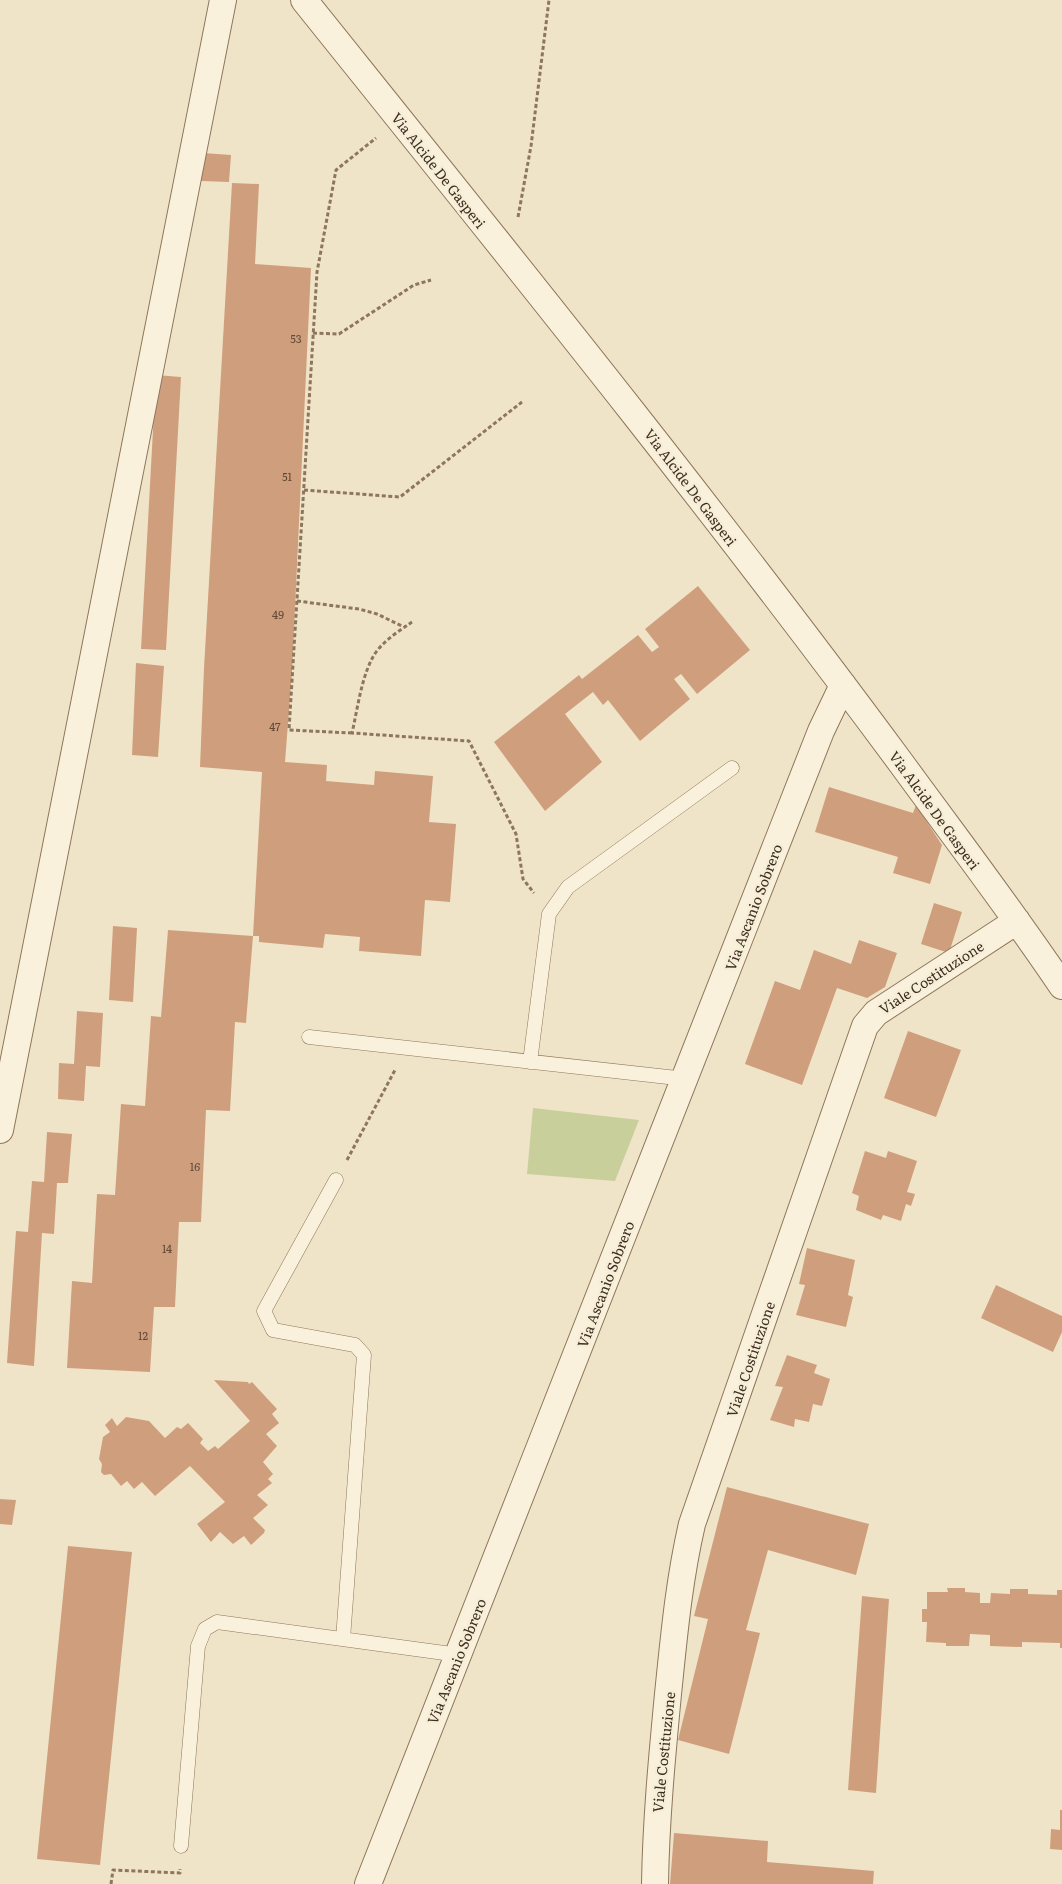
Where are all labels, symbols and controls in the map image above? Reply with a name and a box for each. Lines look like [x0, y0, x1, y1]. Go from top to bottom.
street label: Via Alcide De Gasperi [387, 108, 491, 232]
house number: 53 [290, 330, 302, 346]
street label: Via Alcide De Gasperi [640, 424, 742, 550]
house number: 51 [282, 468, 293, 484]
house number: 49 [272, 606, 284, 622]
house number: 47 [269, 718, 281, 734]
street label: Via Alcide De Gasperi [885, 747, 985, 874]
street label: Via Ascanio Sobrero [720, 841, 786, 973]
street label: Viale Costituzione [875, 936, 987, 1018]
house number: 16 [190, 1158, 200, 1174]
street label: Via Ascanio Sobrero [572, 1218, 638, 1350]
house number: 14 [162, 1240, 172, 1256]
street label: Viale Costituzione [721, 1298, 779, 1420]
house number: 12 [138, 1327, 148, 1343]
street label: Via Ascanio Sobrero [422, 1595, 490, 1727]
street label: Viale Costituzione [647, 1691, 679, 1813]

